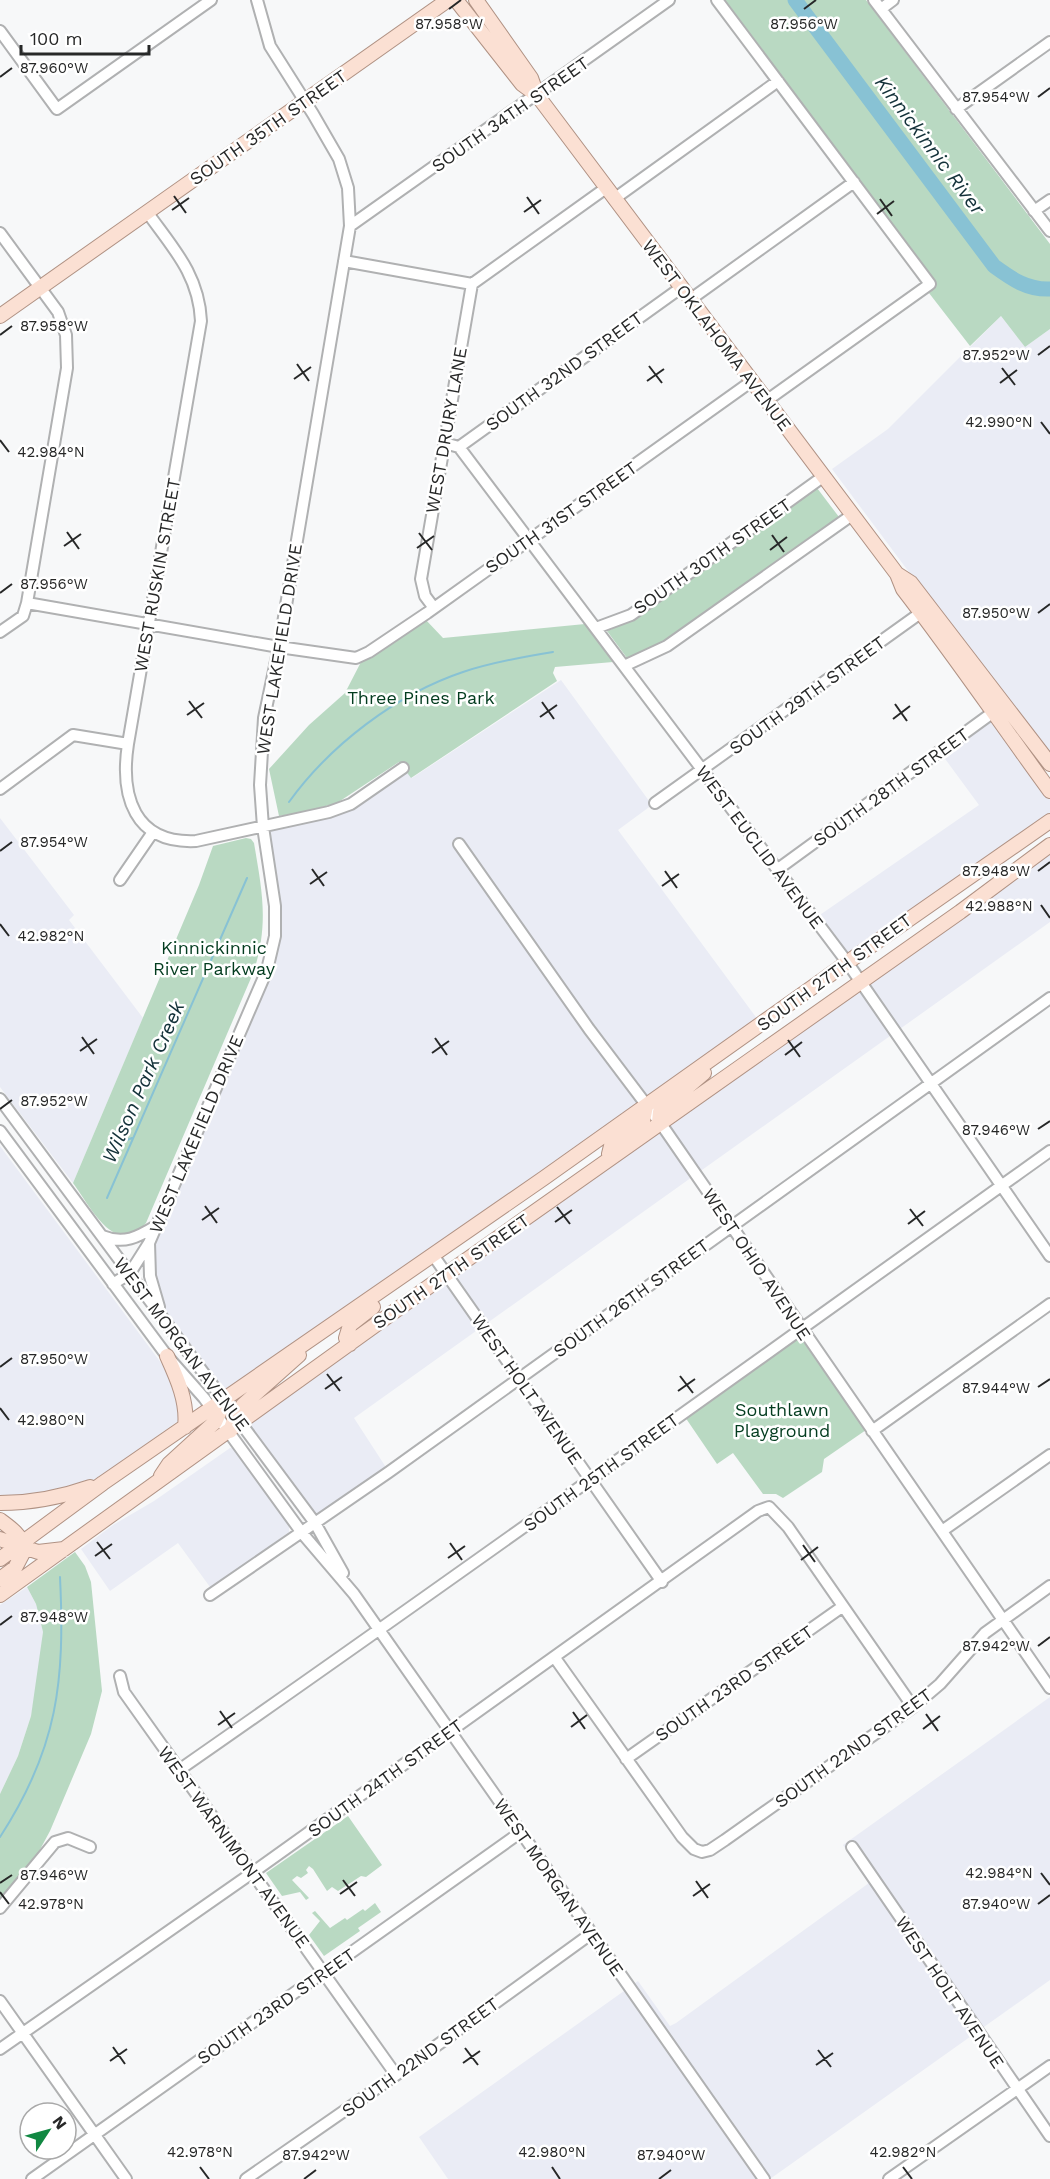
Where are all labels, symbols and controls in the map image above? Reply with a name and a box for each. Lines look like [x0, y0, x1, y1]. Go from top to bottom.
text: 87.958°W [415, 15, 483, 33]
text: 87.956°W [770, 15, 838, 33]
scale bar [21, 18, 148, 56]
text: 100 m [30, 28, 83, 49]
street label: SOUTH 34TH STREET [427, 52, 593, 176]
text: 87.960°W [20, 59, 88, 77]
street label: SOUTH 35TH STREET [185, 65, 351, 189]
water label: Kinnickinnic River [870, 71, 991, 220]
text: 87.954°W [962, 88, 1030, 106]
street label: WEST OKLAHOMA AVENUE [638, 235, 796, 435]
street label: SOUTH 32ND STREET [481, 307, 647, 435]
text: 87.958°W [20, 317, 88, 335]
street label: WEST DRURY LANE [421, 345, 471, 515]
text: 87.952°W [962, 346, 1030, 364]
text: 42.990°N [965, 413, 1033, 431]
text: 42.984°N [17, 443, 85, 461]
street label: SOUTH 31ST STREET [481, 457, 641, 577]
street label: WEST RUSKIN STREET [130, 476, 184, 674]
street label: SOUTH 30TH STREET [629, 494, 795, 618]
street label: WEST LAKEFIELD DRIVE [252, 542, 306, 756]
text: 87.956°W [20, 575, 88, 593]
text: 87.950°W [962, 604, 1030, 622]
street label: SOUTH 29TH STREET [725, 631, 889, 759]
park label: Three Pines Park [347, 687, 495, 708]
street label: SOUTH 28TH STREET [809, 723, 973, 851]
street label: WEST EUCLID AVENUE [692, 761, 828, 933]
text: 87.954°W [20, 833, 88, 851]
text: 87.948°W [962, 862, 1030, 880]
text: 42.988°N [965, 897, 1033, 915]
street label: SOUTH 27TH STREET [753, 909, 916, 1035]
text: 42.982°N [17, 927, 85, 945]
park label: Kinnickinnic River Parkway [153, 937, 276, 979]
water label: Wilson Park Creek [97, 996, 190, 1167]
street label: WEST LAKEFIELD DRIVE [145, 1032, 247, 1236]
text: 87.952°W [20, 1092, 88, 1110]
text: 87.946°W [962, 1121, 1030, 1139]
street label: WEST OHIO AVENUE [698, 1184, 816, 1344]
street label: SOUTH 27TH STREET [369, 1209, 533, 1333]
street label: SOUTH 26TH STREET [549, 1234, 713, 1362]
street label: WEST MORGAN AVENUE [110, 1253, 254, 1435]
street label: WEST HOLT AVENUE [467, 1310, 587, 1468]
text: 87.950°W [20, 1350, 88, 1368]
text: 87.944°W [962, 1379, 1030, 1397]
park label: Southlawn Playground [734, 1399, 830, 1441]
street label: SOUTH 25TH STREET [519, 1409, 683, 1535]
text: 42.980°N [17, 1411, 85, 1429]
text: 87.948°W [20, 1608, 88, 1626]
street label: SOUTH 23RD STREET [651, 1620, 817, 1745]
text: 87.942°W [962, 1637, 1030, 1655]
street label: SOUTH 22ND STREET [770, 1684, 936, 1812]
street label: SOUTH 24TH STREET [303, 1715, 467, 1841]
street label: WEST WARNIMONT AVENUE [154, 1742, 314, 1952]
street label: WEST MORGAN AVENUE [490, 1794, 628, 1980]
text: 42.984°N [965, 1864, 1033, 1882]
text: 87.946°W [20, 1866, 88, 1884]
text: 42.978°N [18, 1895, 84, 1913]
text: 87.940°W [962, 1895, 1030, 1913]
street label: WEST HOLT AVENUE [891, 1912, 1009, 2072]
street label: SOUTH 23RD STREET [193, 1943, 359, 2068]
street label: SOUTH 22ND STREET [337, 1993, 503, 2121]
north arrow [18, 2101, 78, 2161]
text: N [49, 2112, 71, 2133]
text: 42.978°N [167, 2143, 233, 2161]
text: 42.980°N [518, 2143, 586, 2161]
text: 42.982°N [869, 2143, 937, 2161]
text: 87.942°W [282, 2146, 350, 2164]
text: 87.940°W [637, 2146, 705, 2164]

